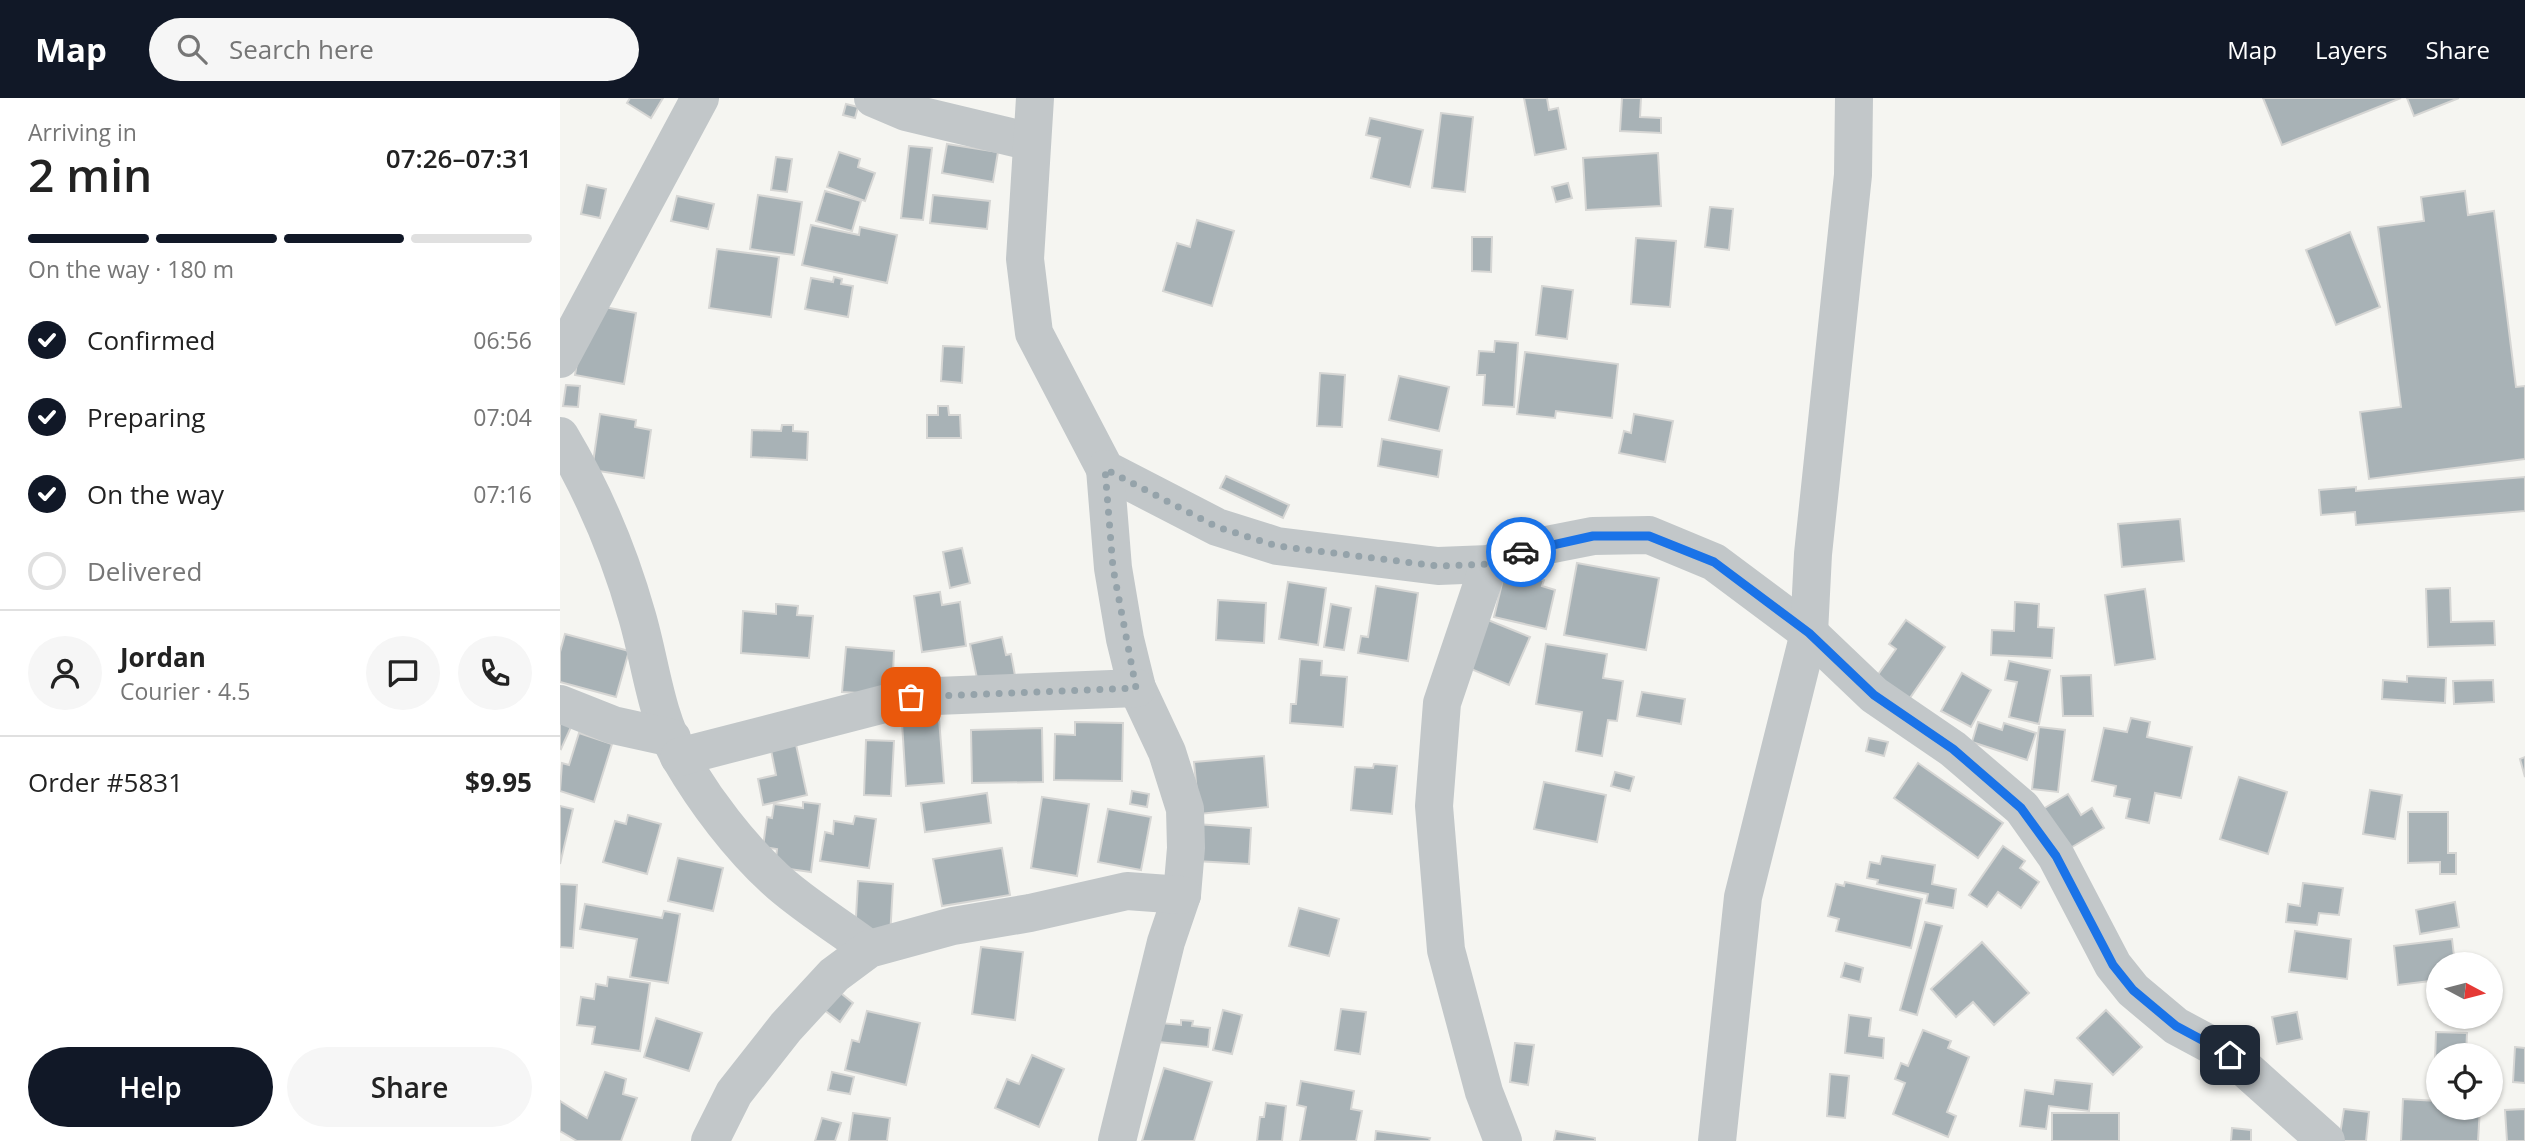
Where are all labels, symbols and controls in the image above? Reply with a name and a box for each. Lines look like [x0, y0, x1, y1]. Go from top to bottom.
search box [149, 18, 639, 81]
text: Map [35, 27, 107, 72]
icon: search [173, 30, 211, 68]
text: Search here [229, 31, 374, 67]
text: Map [2227, 33, 2277, 66]
text: Layers [2315, 33, 2388, 66]
text: Share [2426, 33, 2490, 66]
text: Arriving in [28, 116, 137, 148]
text: 07:26–07:31 [386, 140, 532, 176]
text: 2 min [28, 143, 152, 205]
text: On the way · 180 m [28, 253, 234, 285]
icon: check [28, 321, 66, 359]
text: Confirmed [87, 322, 215, 358]
text: 06:56 [473, 324, 532, 356]
icon: check [28, 398, 66, 436]
text: Preparing [87, 399, 205, 435]
text: 07:04 [473, 401, 532, 433]
icon: check [28, 475, 66, 513]
text: On the way [87, 476, 224, 512]
text: 07:16 [473, 478, 532, 510]
courier [1486, 517, 1556, 587]
icon: car [1502, 533, 1540, 571]
text: Delivered [87, 553, 202, 589]
button: person [28, 636, 102, 710]
button: chat [366, 636, 440, 710]
button: phone [458, 636, 532, 710]
text: Jordan [120, 639, 206, 675]
pin [881, 667, 941, 727]
text: Courier · 4.5 [120, 675, 250, 707]
icon: bag [892, 678, 930, 716]
text: Order #5831 [28, 764, 183, 800]
text: $9.95 [465, 764, 532, 800]
north arrow [2426, 952, 2502, 1029]
map controls [2426, 952, 2503, 1120]
pin [2200, 1025, 2260, 1085]
icon: home [2211, 1036, 2249, 1074]
button: locate [2426, 1043, 2503, 1120]
button: Help [28, 1047, 273, 1127]
button: Share [287, 1047, 532, 1127]

